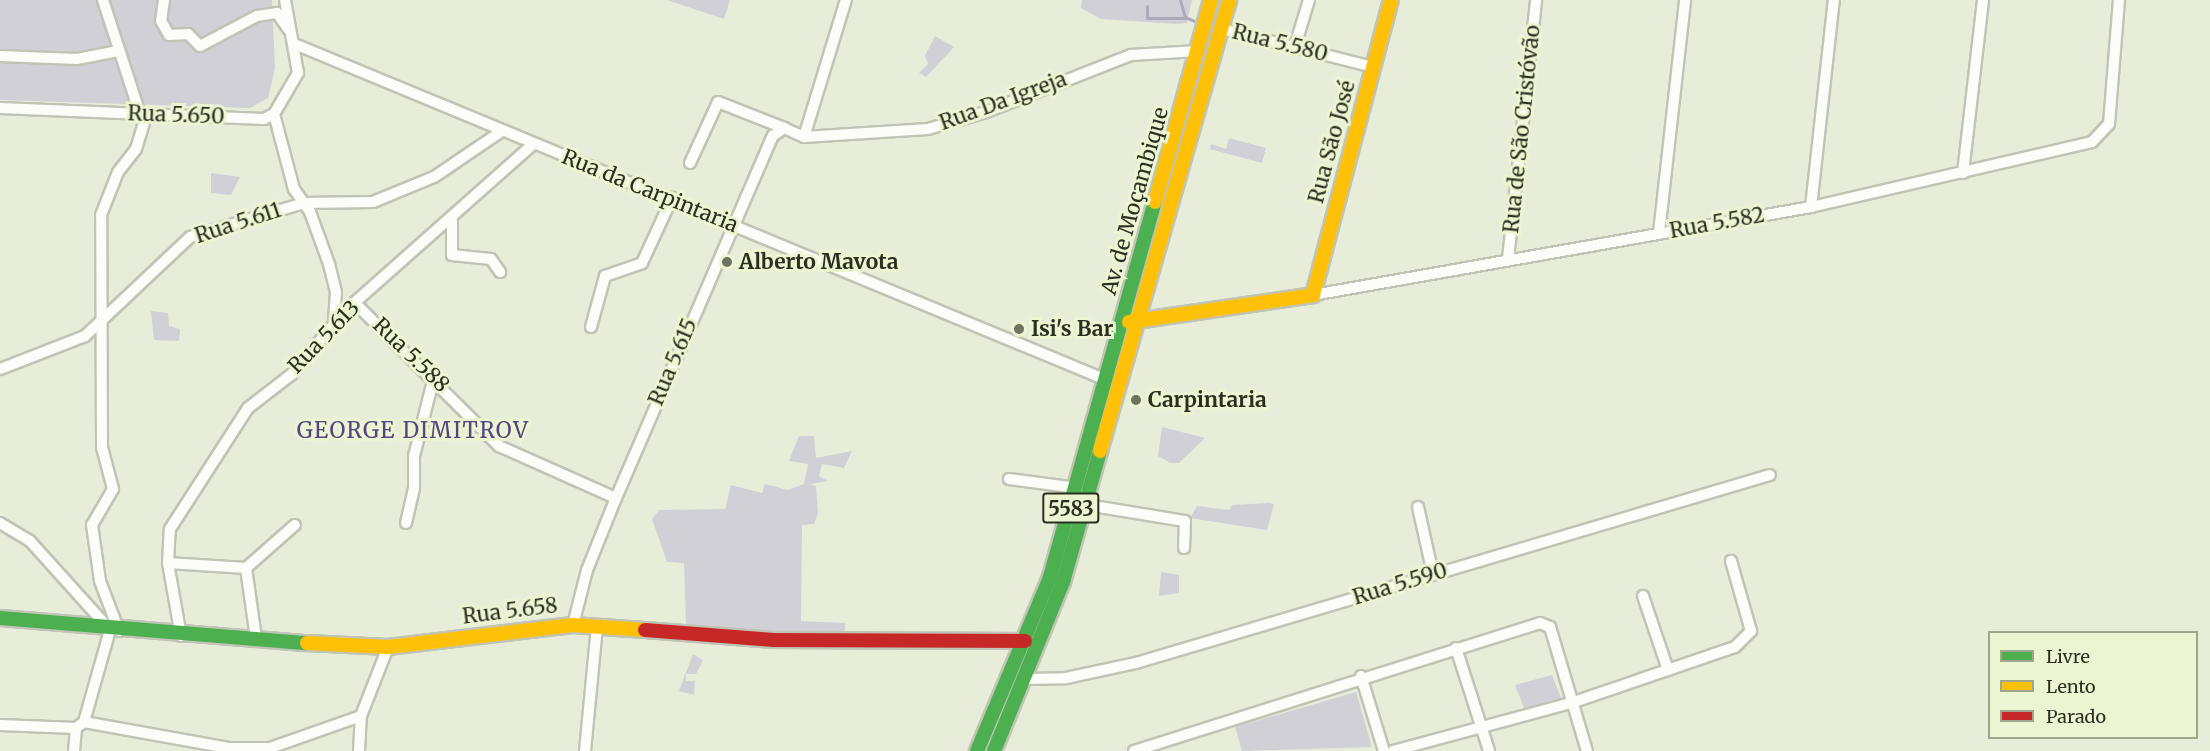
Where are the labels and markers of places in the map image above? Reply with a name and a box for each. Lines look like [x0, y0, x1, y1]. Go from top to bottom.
place label: Alberto Mavota [739, 249, 898, 275]
marker: Alberto Mavota [720, 255, 734, 269]
place label: Isi's Bar [1031, 316, 1113, 342]
marker: Isi's Bar [1012, 322, 1026, 336]
place label: Carpintaria [1148, 387, 1267, 413]
marker: Carpintaria [1129, 393, 1143, 407]

